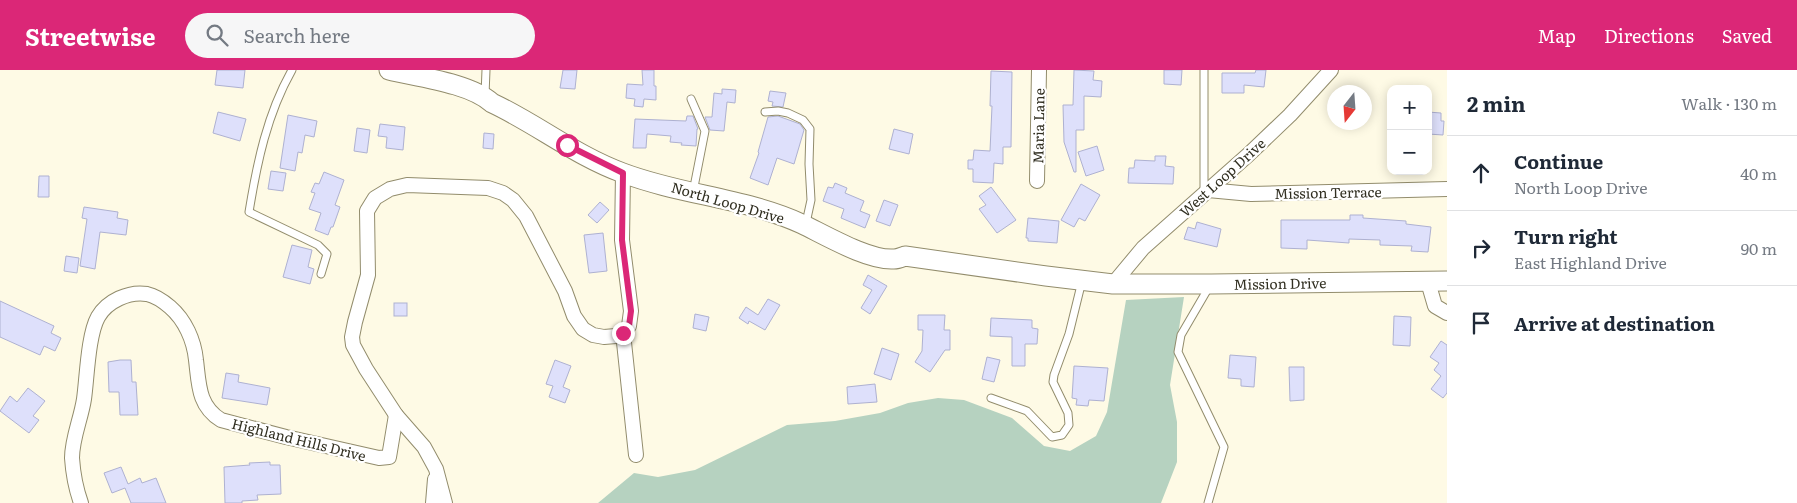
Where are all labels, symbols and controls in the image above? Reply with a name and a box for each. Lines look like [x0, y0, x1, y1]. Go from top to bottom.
search box [185, 13, 535, 58]
text: Streetwise [25, 18, 155, 53]
icon: search [203, 21, 231, 49]
text: Search here [243, 21, 350, 49]
text: Map [1538, 22, 1576, 49]
text: Directions [1604, 22, 1694, 49]
text: Saved [1722, 22, 1772, 49]
north arrow [1327, 85, 1372, 130]
map controls [1387, 85, 1432, 175]
button: + [1387, 85, 1432, 130]
text: 2 min [1467, 87, 1526, 118]
street label: Maria Lane [1027, 88, 1049, 164]
text: Walk · 130 m [1681, 91, 1777, 115]
button: − [1387, 130, 1432, 175]
street label: West Loop Drive [1175, 133, 1269, 221]
route start [556, 134, 579, 157]
text: Continue [1514, 147, 1603, 175]
icon: ahead [1467, 159, 1495, 187]
text: 40 m [1740, 161, 1777, 185]
text: North Loop Drive [1514, 175, 1648, 199]
street label: North Loop Drive [669, 176, 787, 228]
street label: Mission Terrace [1274, 181, 1382, 203]
text: Turn right [1514, 222, 1618, 250]
icon: right [1467, 234, 1495, 262]
text: 90 m [1741, 236, 1777, 260]
text: East Highland Drive [1514, 250, 1667, 274]
street label: Mission Drive [1233, 272, 1327, 294]
icon: arrive [1467, 309, 1495, 337]
text: Arrive at destination [1514, 309, 1715, 337]
route end [612, 322, 635, 345]
street label: Highland Hills Drive [230, 413, 368, 465]

